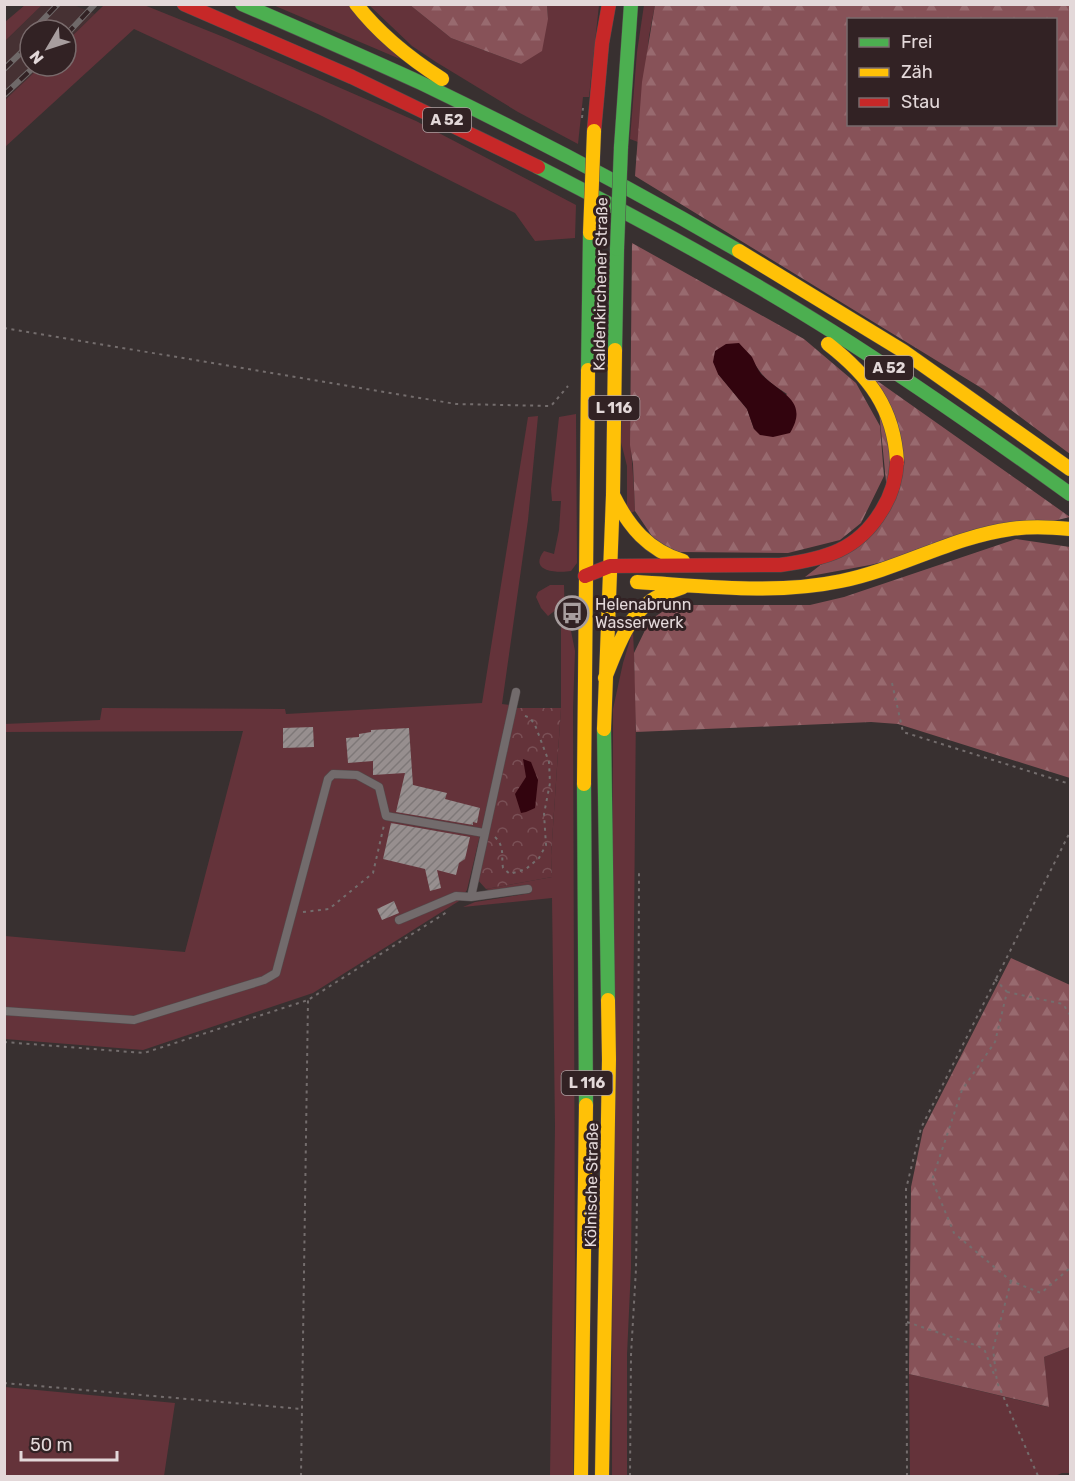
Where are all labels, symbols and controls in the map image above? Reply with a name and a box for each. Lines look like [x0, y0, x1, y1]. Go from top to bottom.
north arrow [18, 18, 78, 78]
legend [847, 18, 1057, 126]
text: Frei [901, 31, 932, 53]
text: N [26, 47, 48, 68]
text: Zäh [901, 61, 933, 83]
text: Stau [901, 91, 940, 113]
road number: A 52 [423, 108, 471, 132]
street label: Kaldenkirchener Straße [589, 197, 612, 371]
road number: A 52 [865, 356, 913, 380]
road number: L 116 [588, 396, 640, 420]
bus stop icon: Helenabrunn Wasserwerk [554, 595, 590, 631]
place label: Helenabrunn Wasserwerk [595, 595, 691, 632]
road number: L 116 [562, 1071, 612, 1095]
street label: Kölnische Straße [581, 1122, 602, 1248]
scale bar [21, 1424, 117, 1462]
text: 50 m [30, 1434, 73, 1456]

